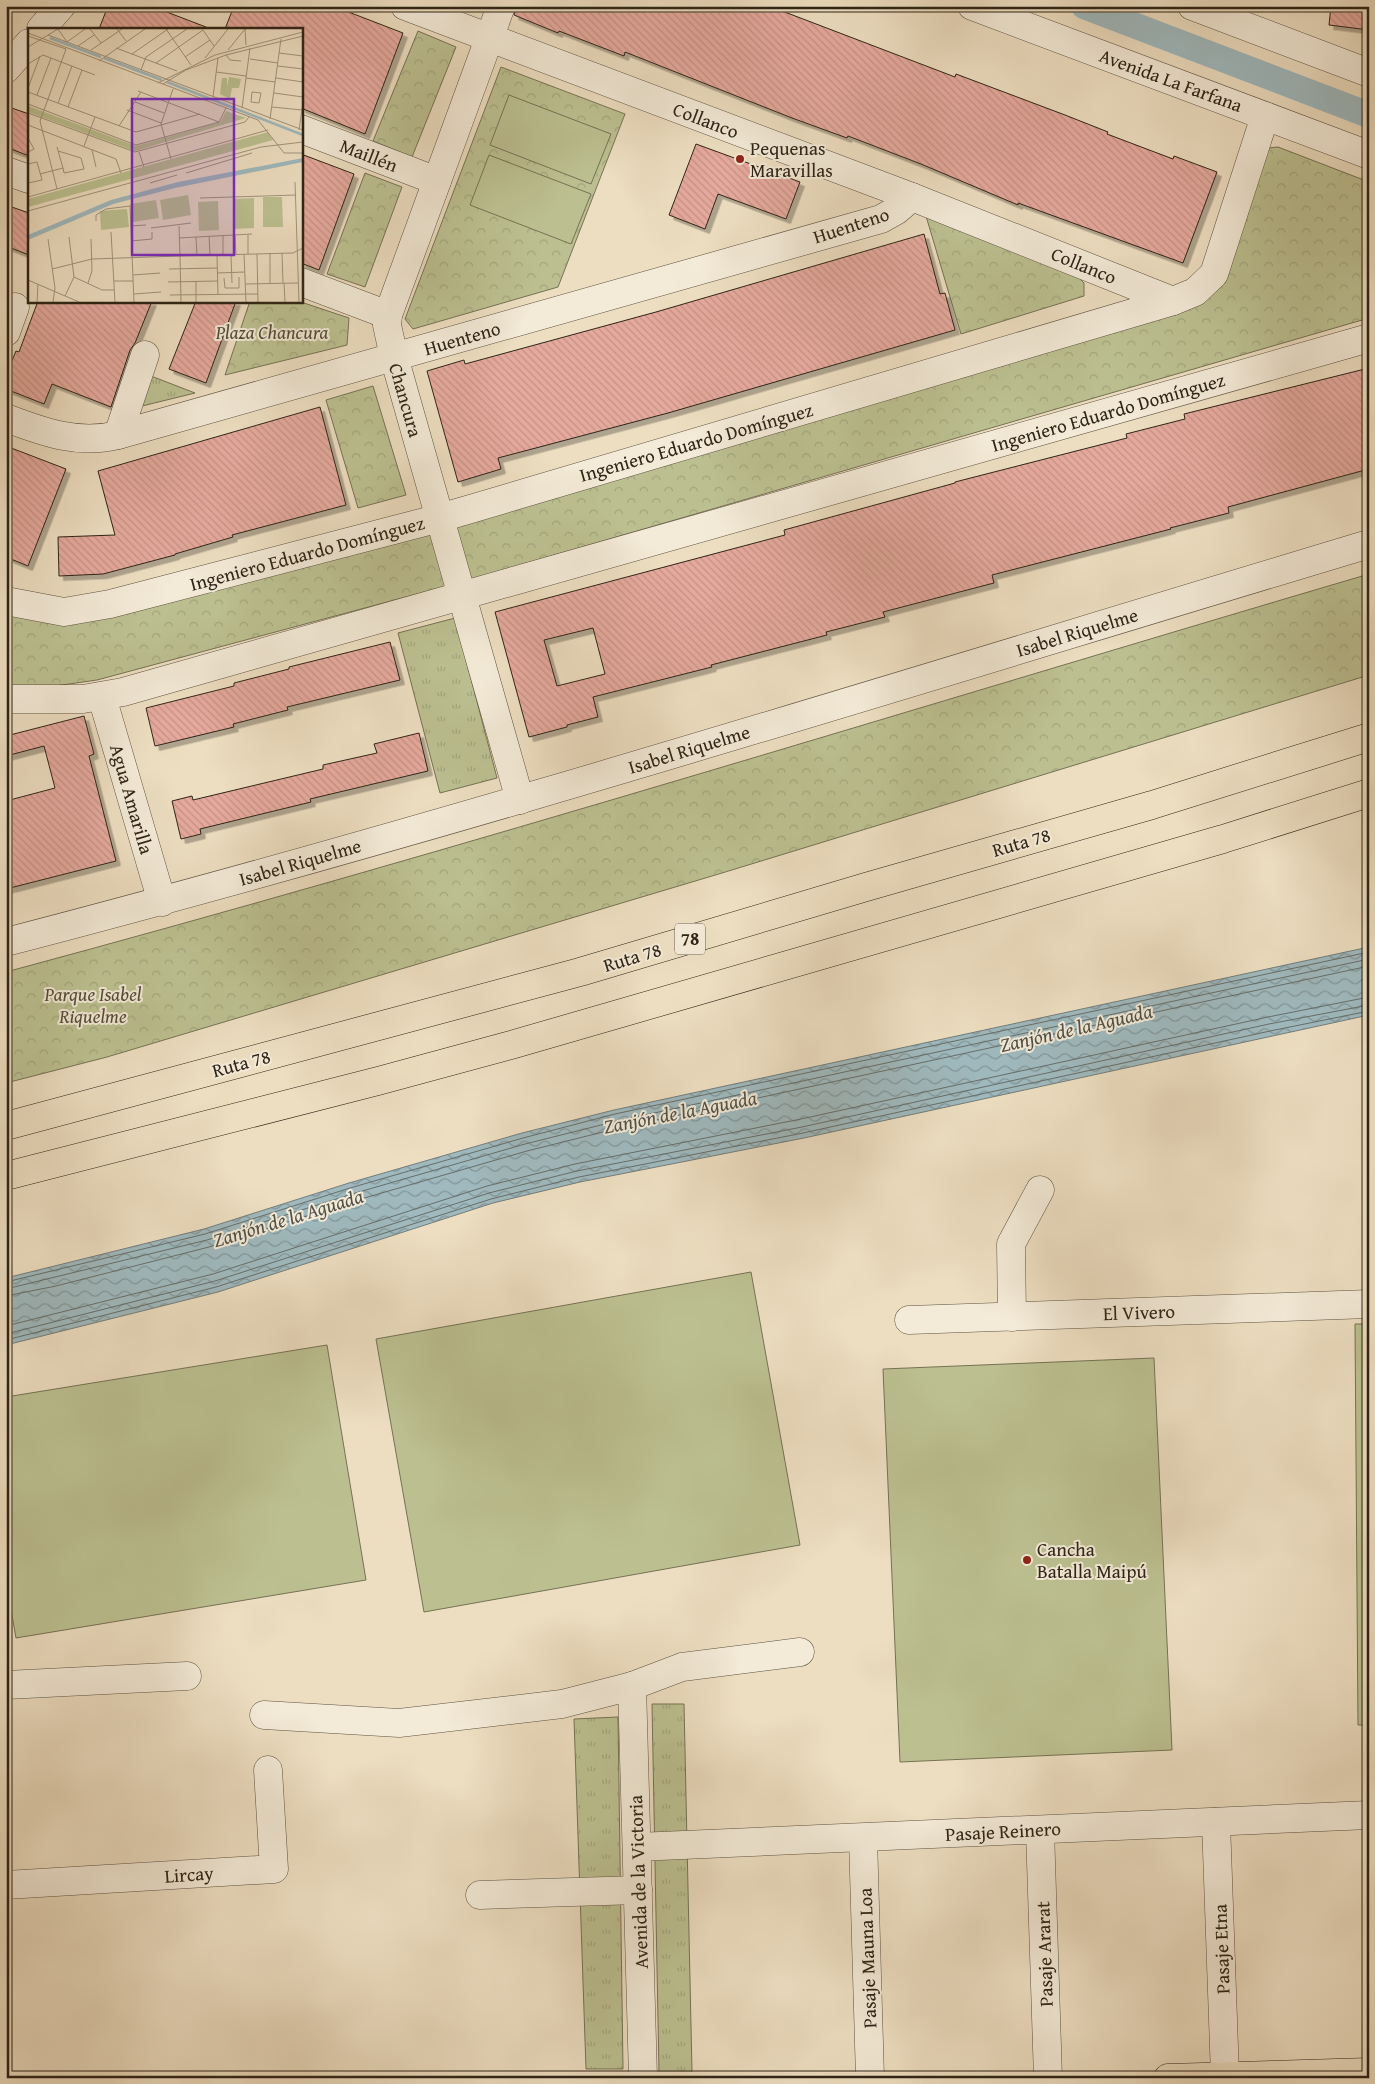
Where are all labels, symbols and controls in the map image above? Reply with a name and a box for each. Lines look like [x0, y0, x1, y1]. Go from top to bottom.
inset map [28, 28, 302, 302]
street label: Avenida La Farfana [1096, 41, 1246, 119]
street label: Collanco [669, 95, 743, 145]
street label: Maillén [336, 131, 402, 179]
place label: Pequenas Maravillas [750, 134, 833, 184]
marker: Pequenas Maravillas [734, 153, 746, 165]
street label: Huenteno [809, 200, 893, 250]
street label: Collanco [1047, 239, 1121, 291]
street label: Huenteno [420, 314, 504, 362]
park label: Plaza Chancura [215, 318, 328, 346]
street label: Chancura [382, 360, 430, 440]
street label: Ingeniero Eduardo Domínguez [988, 365, 1228, 459]
street label: Ingeniero Eduardo Domínguez [576, 395, 816, 489]
street label: Ingeniero Eduardo Domínguez [187, 508, 427, 598]
street label: Isabel Riquelme [1013, 600, 1141, 664]
street label: Isabel Riquelme [625, 717, 753, 781]
street label: Agua Amarilla [103, 741, 161, 857]
street label: Ruta 78 [989, 820, 1053, 864]
street label: Isabel Riquelme [236, 831, 364, 893]
road number: 78 [675, 924, 705, 954]
street label: Ruta 78 [600, 935, 664, 979]
park label: Parque Isabel Riquelme [44, 980, 142, 1030]
water label: Zanjón de la Aguada [997, 996, 1156, 1059]
street label: Ruta 78 [209, 1042, 273, 1084]
water label: Zanjón de la Aguada [601, 1082, 760, 1141]
water label: Zanjón de la Aguada [209, 1181, 367, 1254]
street label: El Vivero [1102, 1297, 1176, 1327]
place label: Cancha Batalla Maipú [1037, 1535, 1147, 1585]
marker: Cancha Batalla Maipú [1021, 1554, 1033, 1566]
street label: Avenida de la Victoria [621, 1794, 655, 1970]
street label: Pasaje Reinero [944, 1814, 1062, 1848]
street label: Lircay [164, 1858, 215, 1890]
street label: Pasaje Mauna Loa [851, 1887, 883, 2029]
street label: Pasaje Ararat [1028, 1901, 1060, 2007]
street label: Pasaje Etna [1205, 1904, 1237, 1994]

